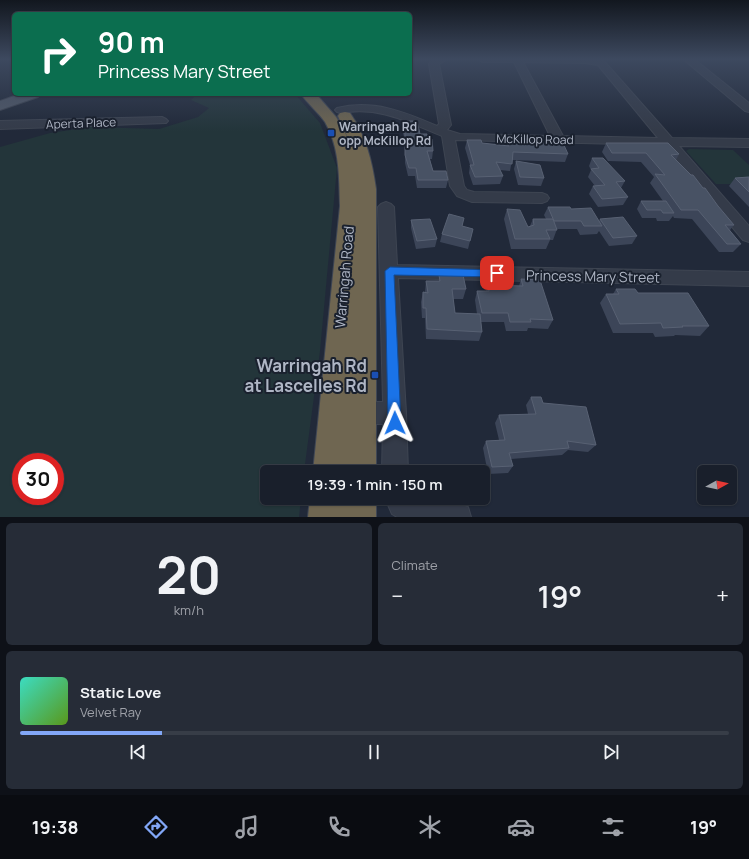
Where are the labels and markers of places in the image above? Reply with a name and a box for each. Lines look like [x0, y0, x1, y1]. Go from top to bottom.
place label: Warringah Rd opp McKillop Rd [339, 118, 431, 149]
marker: Warringah Rd opp McKillop Rd [326, 128, 336, 138]
pin [480, 256, 514, 290]
place label: Warringah Rd at Lascelles Rd [245, 354, 367, 397]
marker: Warringah Rd at Lascelles Rd [370, 370, 380, 380]

